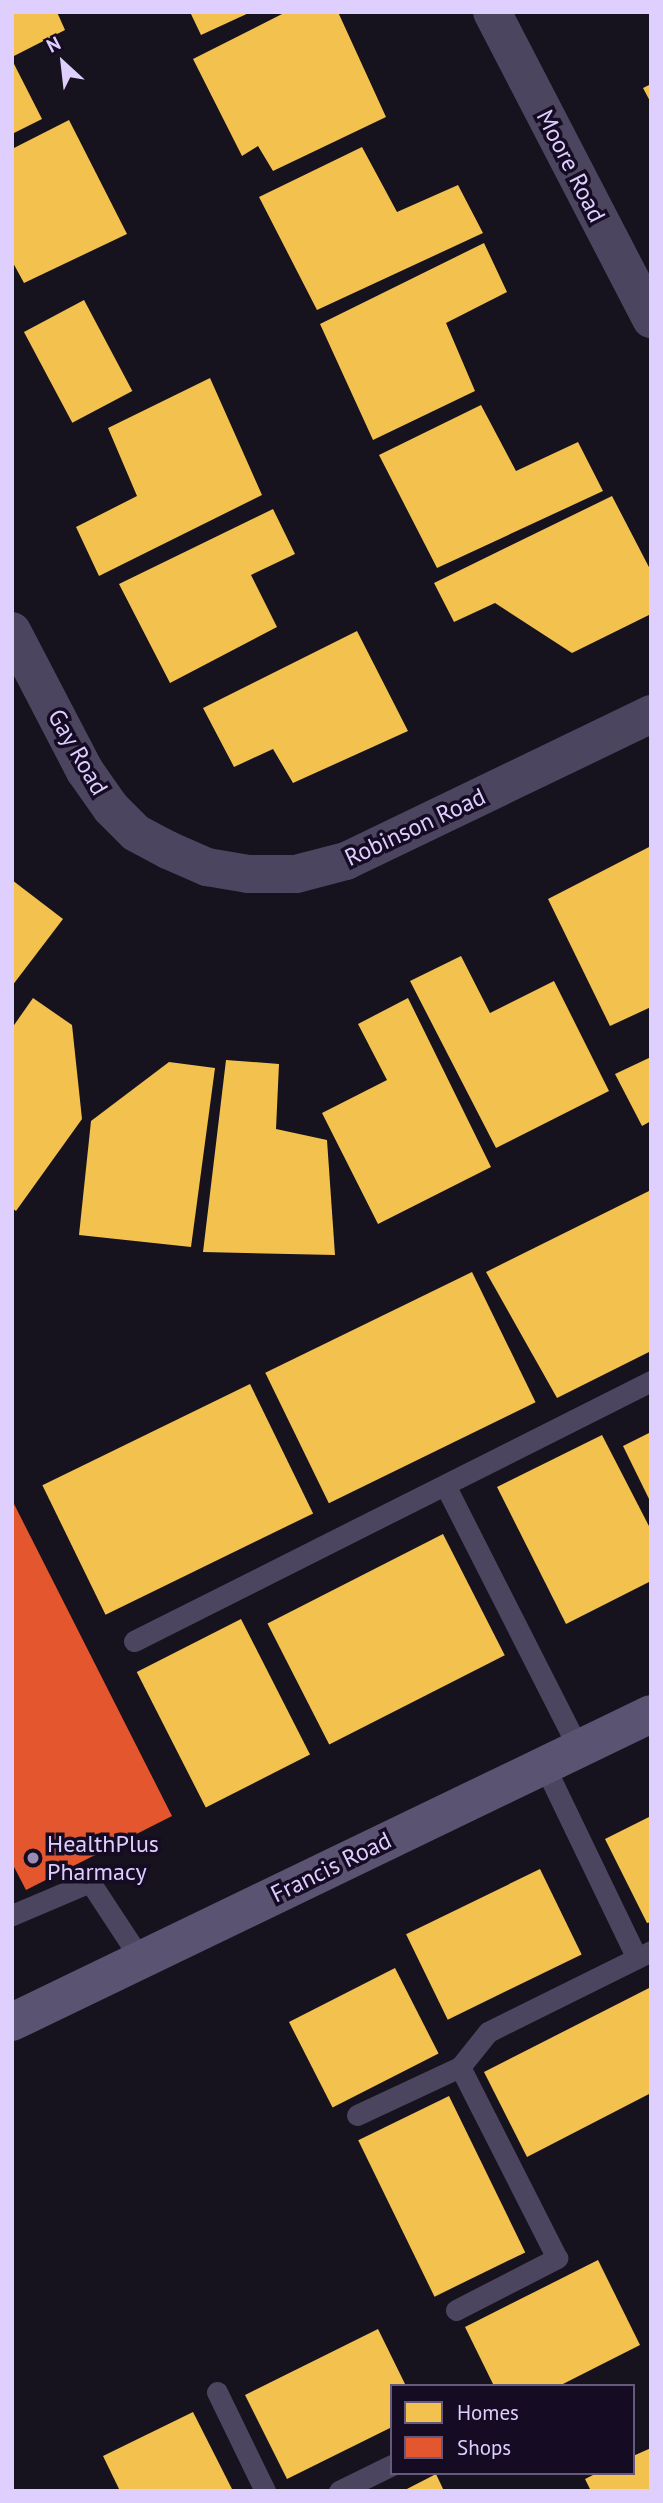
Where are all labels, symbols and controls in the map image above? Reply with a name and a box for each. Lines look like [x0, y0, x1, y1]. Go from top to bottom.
north arrow [28, 28, 98, 98]
text: N [42, 31, 64, 58]
street label: Moore Road [530, 105, 612, 227]
street label: Gay Road [42, 704, 114, 800]
street label: Robinson Road [340, 782, 490, 872]
street label: Francis Road [266, 1826, 396, 1908]
place label: HealthPlus Pharmacy [47, 1830, 159, 1886]
marker: HealthPlus Pharmacy [25, 1850, 41, 1866]
legend [390, 2384, 635, 2475]
text: Homes [457, 2399, 519, 2426]
text: Shops [457, 2434, 511, 2461]

